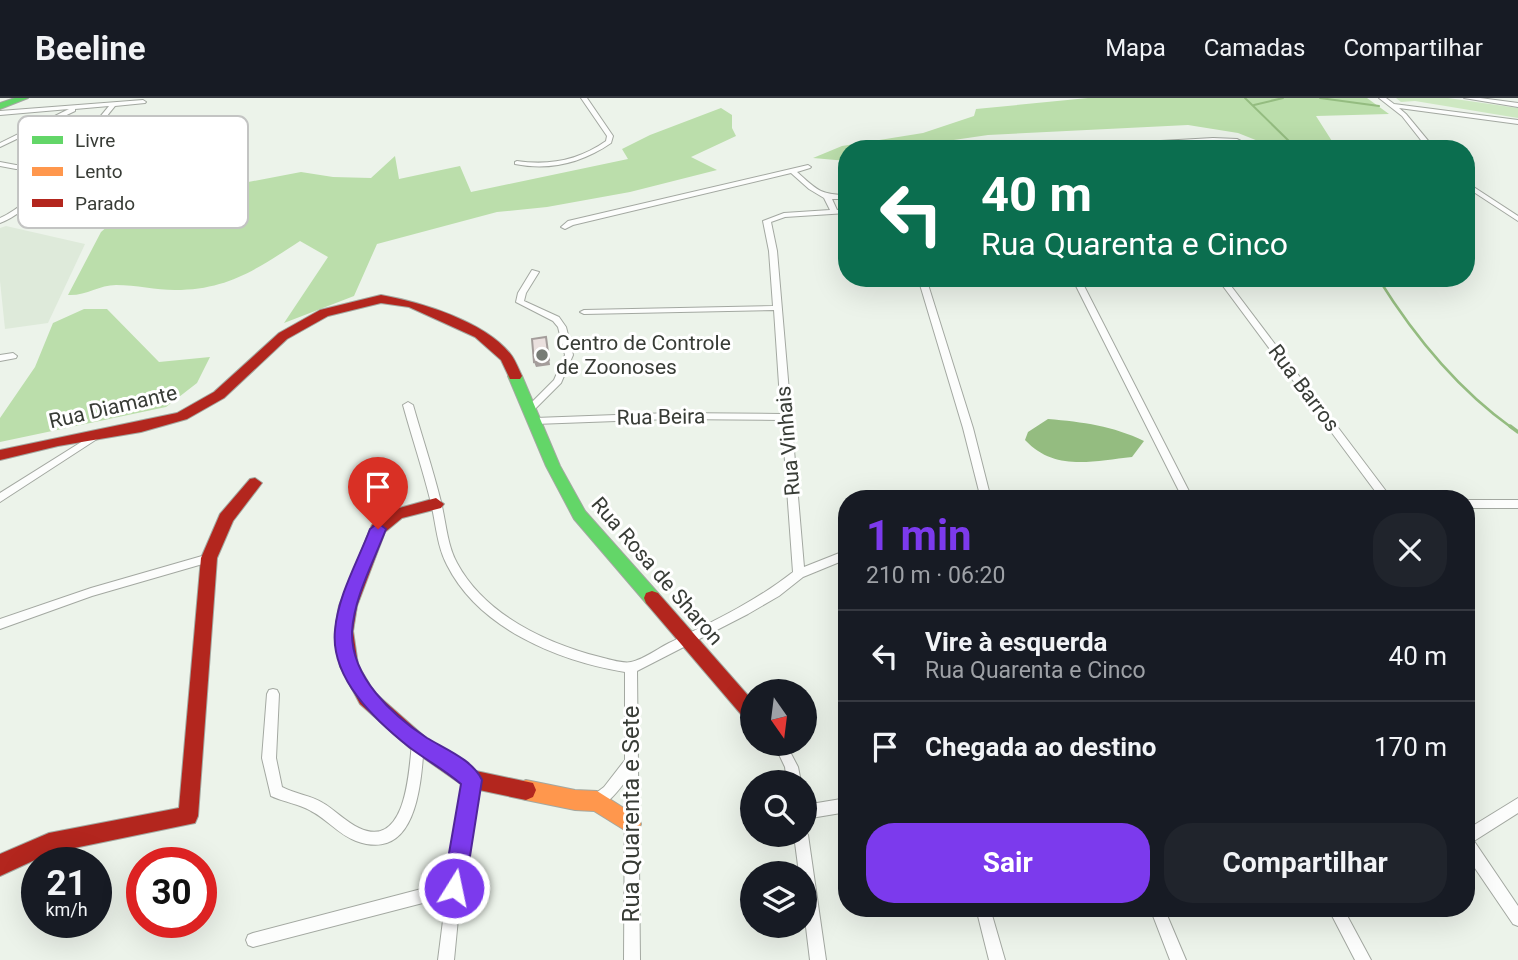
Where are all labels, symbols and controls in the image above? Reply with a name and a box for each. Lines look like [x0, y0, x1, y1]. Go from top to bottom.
text: Beeline [35, 29, 146, 68]
text: Mapa [1105, 34, 1166, 62]
text: Camadas [1204, 34, 1305, 62]
text: Compartilhar [1343, 34, 1483, 62]
legend [18, 116, 248, 228]
text: Livre [75, 129, 115, 152]
text: Lento [75, 160, 123, 183]
text: 40 m [981, 166, 1092, 223]
icon: left [866, 168, 957, 259]
text: Parado [75, 192, 135, 215]
text: Rua Quarenta e Cinco [981, 225, 1288, 263]
place label: Centro de Controle de Zoonoses [556, 331, 731, 379]
street label: Rua Barros [1264, 340, 1344, 436]
marker: Centro de Controle de Zoonoses [534, 347, 550, 363]
street label: Rua Diamante [47, 381, 179, 433]
street label: Rua Vinhais [771, 385, 805, 497]
street label: Rua Beira [616, 404, 706, 430]
pin [348, 457, 408, 529]
icon: arrive [359, 468, 397, 506]
street label: Rua Rosa de Sharon [586, 492, 728, 650]
text: 1 min [866, 511, 972, 560]
button: close [1373, 513, 1447, 587]
text: 210 m · 06:20 [866, 562, 1005, 589]
text: Vire à esquerda [925, 627, 1108, 657]
icon: left [866, 637, 904, 675]
text: 40 m [1389, 641, 1447, 671]
text: Rua Quarenta e Cinco [925, 657, 1146, 684]
north arrow [740, 679, 817, 756]
map controls [740, 679, 817, 938]
street label: Rua Quarenta e Sete [617, 706, 645, 922]
icon: arrive [866, 728, 904, 766]
text: Chegada ao destino [925, 732, 1156, 762]
text: 170 m [1374, 732, 1447, 762]
button: search [740, 770, 817, 847]
button: Sair [866, 823, 1150, 903]
button: Compartilhar [1164, 823, 1447, 903]
speed limit sign: 30 [126, 847, 217, 938]
position arrow [417, 851, 491, 925]
button: layers [740, 861, 817, 938]
text: 21 [46, 863, 87, 904]
text: km/h [45, 899, 88, 920]

